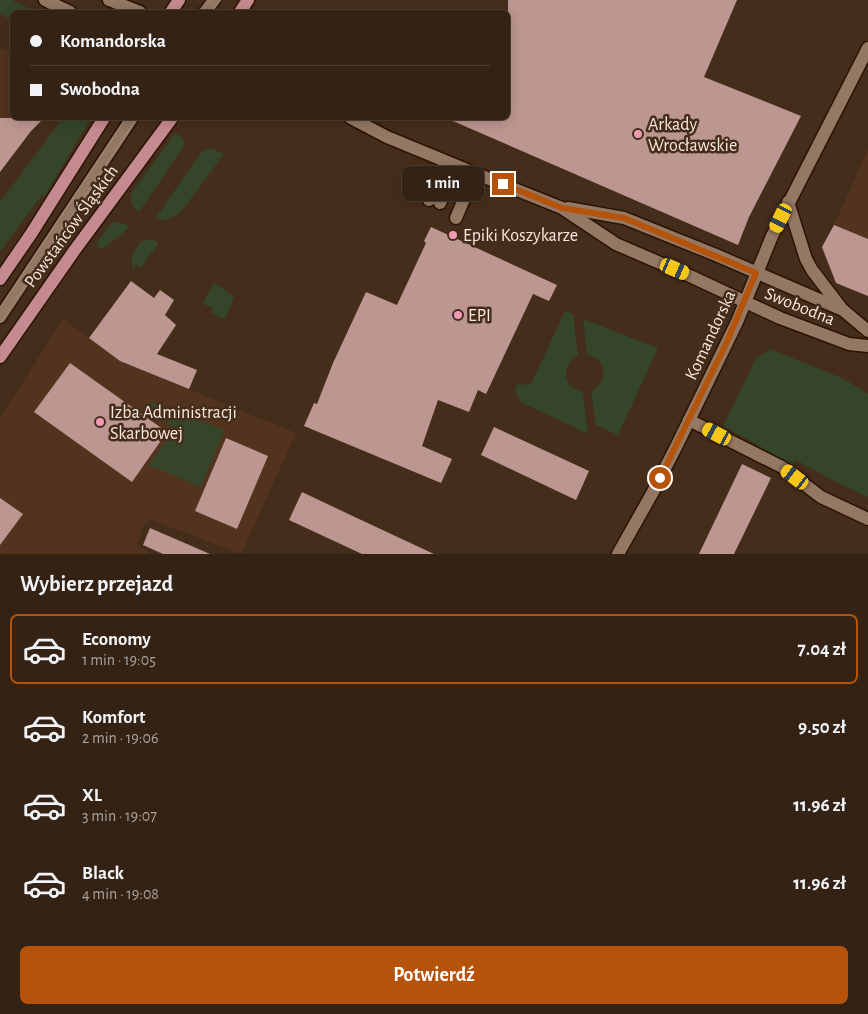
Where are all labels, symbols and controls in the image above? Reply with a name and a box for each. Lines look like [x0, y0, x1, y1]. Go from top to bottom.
text: Komandorska [60, 32, 166, 51]
text: Swobodna [60, 80, 140, 99]
place label: Arkady Wrocławskie [648, 116, 737, 155]
marker: Arkady Wrocławskie [632, 128, 644, 140]
street label: Powstańców Śląskich [19, 160, 122, 291]
callout: 1 min [403, 166, 486, 202]
route end [492, 173, 514, 195]
text: 1 min [426, 175, 460, 191]
car [767, 201, 794, 235]
place label: Epiki Koszykarze [463, 227, 578, 245]
marker: Epiki Koszykarze [447, 229, 459, 241]
car [658, 256, 691, 282]
street label: Swobodna [762, 285, 837, 329]
street label: Komandorska [682, 288, 739, 383]
place label: EPI [468, 307, 491, 325]
marker: EPI [452, 309, 464, 321]
place label: Izba Administracji Skarbowej [110, 404, 237, 443]
marker: Izba Administracji Skarbowej [94, 416, 106, 428]
car [700, 420, 733, 448]
car [778, 462, 811, 492]
route start [649, 467, 671, 489]
text: Wybierz przejazd [20, 573, 173, 595]
icon: car [22, 627, 67, 672]
text: Economy [82, 630, 151, 649]
text: 7.04 zł [798, 640, 846, 659]
text: 1 min · 19:05 [82, 652, 156, 668]
icon: car [22, 705, 67, 750]
text: Komfort [82, 708, 146, 727]
text: 9.50 zł [798, 718, 846, 737]
text: 2 min · 19:06 [82, 730, 158, 746]
icon: car [22, 783, 67, 828]
text: XL [82, 786, 102, 805]
text: 11.96 zł [793, 796, 846, 815]
text: 3 min · 19:07 [82, 808, 157, 824]
icon: car [22, 861, 67, 906]
text: Black [82, 864, 124, 883]
text: 11.96 zł [793, 874, 846, 893]
text: 4 min · 19:08 [82, 886, 159, 902]
button: Potwierdź [20, 946, 848, 1004]

